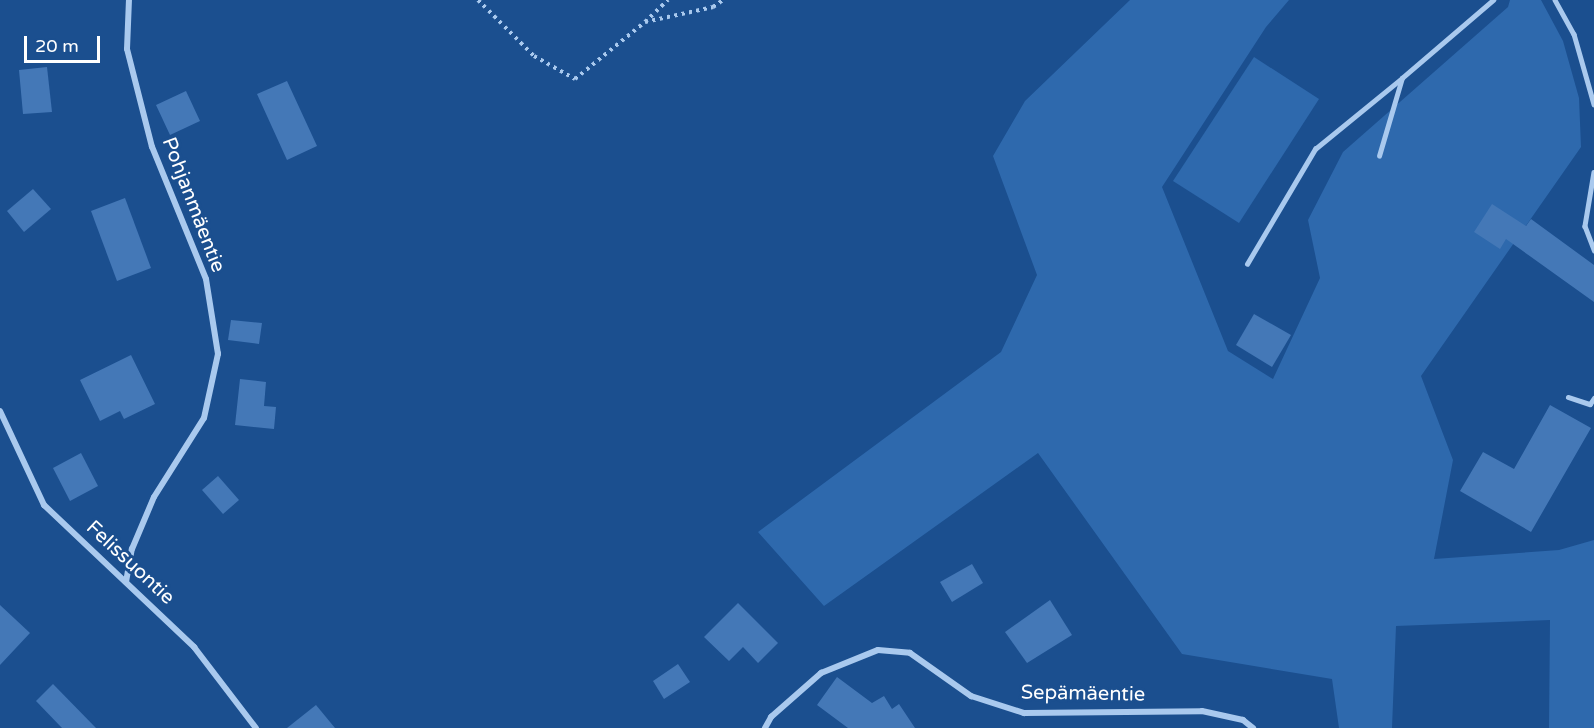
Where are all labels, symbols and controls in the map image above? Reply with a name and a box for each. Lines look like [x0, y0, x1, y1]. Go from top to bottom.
scale bar [27, 24, 104, 62]
text: 20 m [35, 35, 79, 57]
street label: Pohjanmäentie [156, 134, 230, 276]
street label: Felissuontie [81, 516, 179, 610]
street label: Sepämäentie [1021, 681, 1145, 707]

